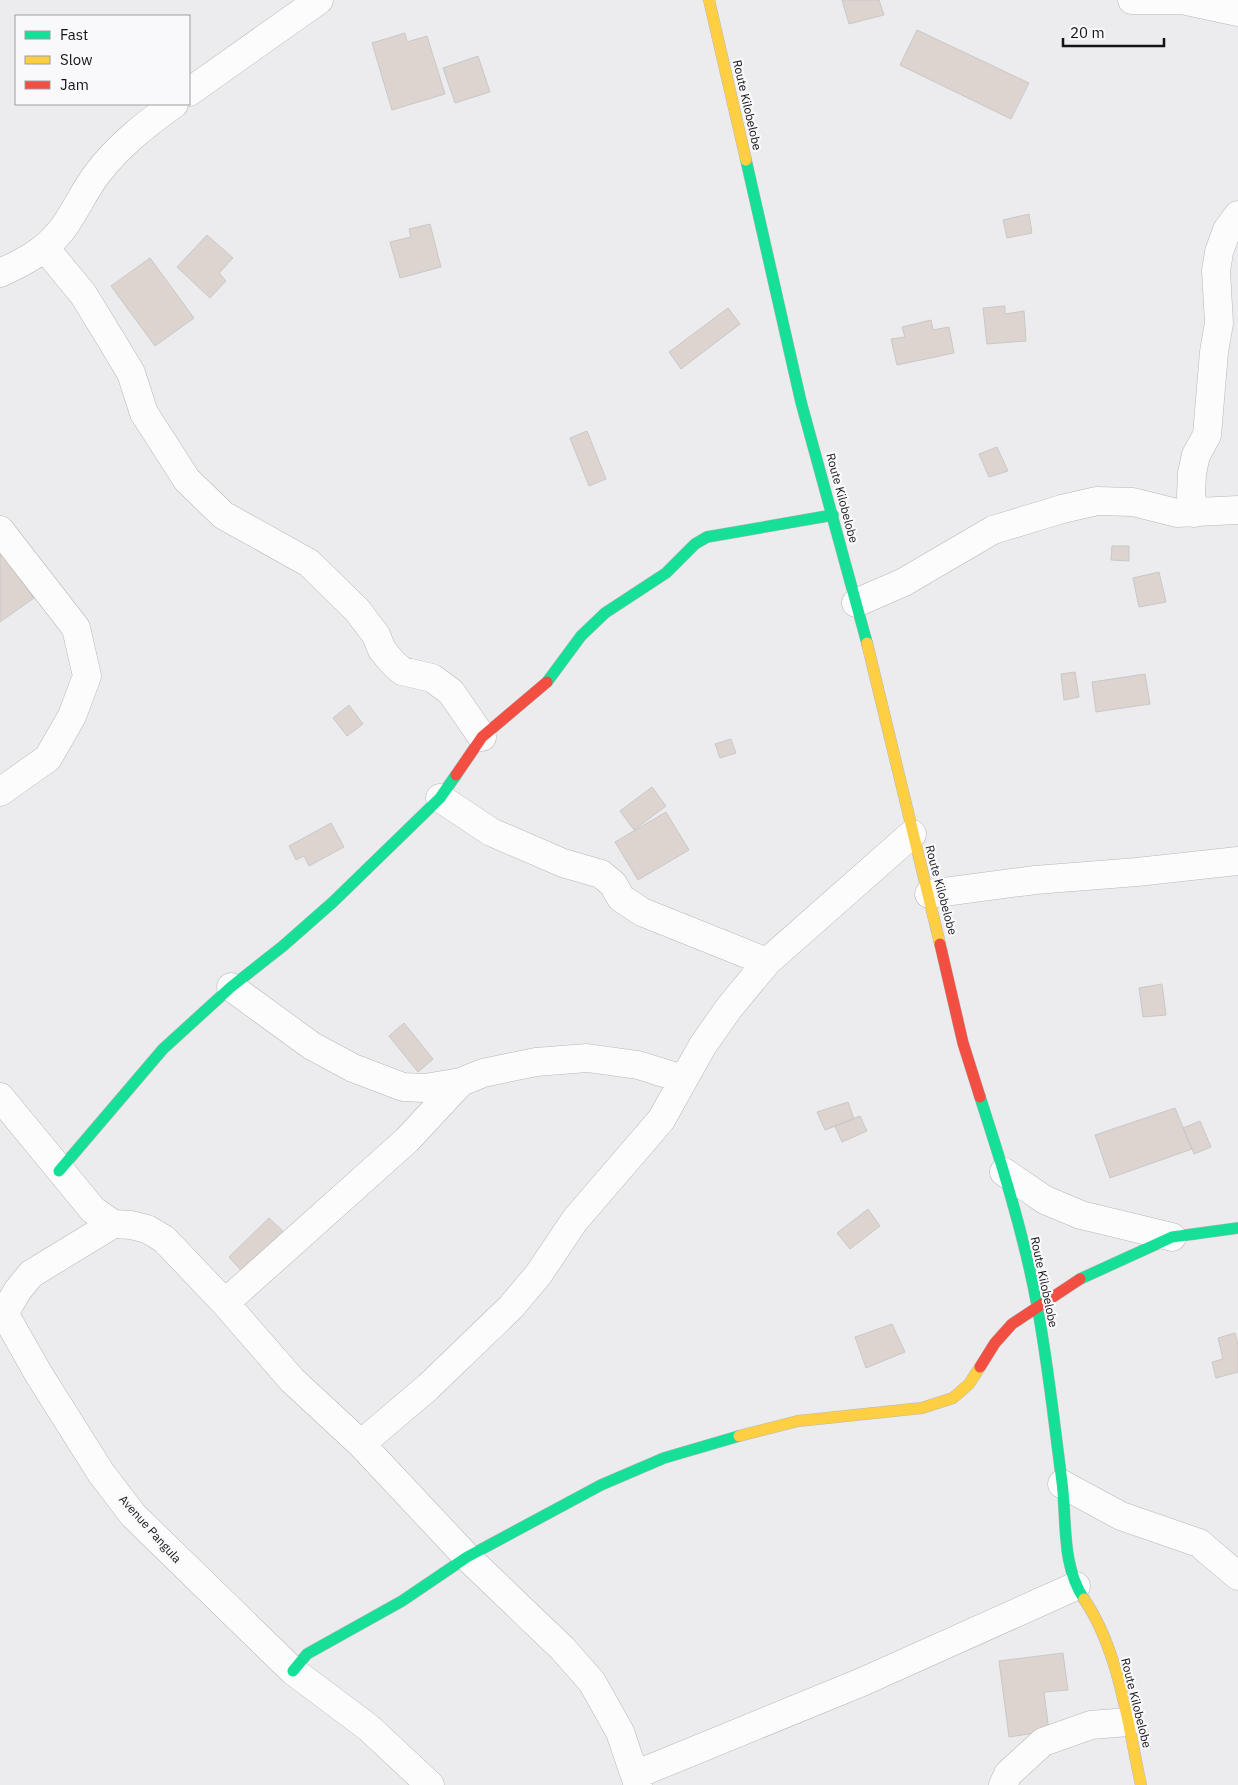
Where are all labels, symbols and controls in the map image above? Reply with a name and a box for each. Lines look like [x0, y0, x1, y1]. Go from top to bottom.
legend [15, 15, 190, 105]
scale bar [1063, 15, 1164, 47]
text: 20 m [1070, 23, 1105, 42]
text: Fast [60, 25, 88, 44]
text: Slow [60, 50, 93, 69]
street label: Route Kilobelobe [730, 58, 765, 152]
text: Jam [60, 75, 89, 94]
street label: Route Kilobelobe [823, 451, 862, 545]
street label: Route Kilobelobe [922, 843, 961, 937]
street label: Route Kilobelobe [1028, 1235, 1062, 1329]
street label: Avenue Pangula [116, 1492, 185, 1566]
street label: Route Kilobelobe [1118, 1656, 1155, 1750]

